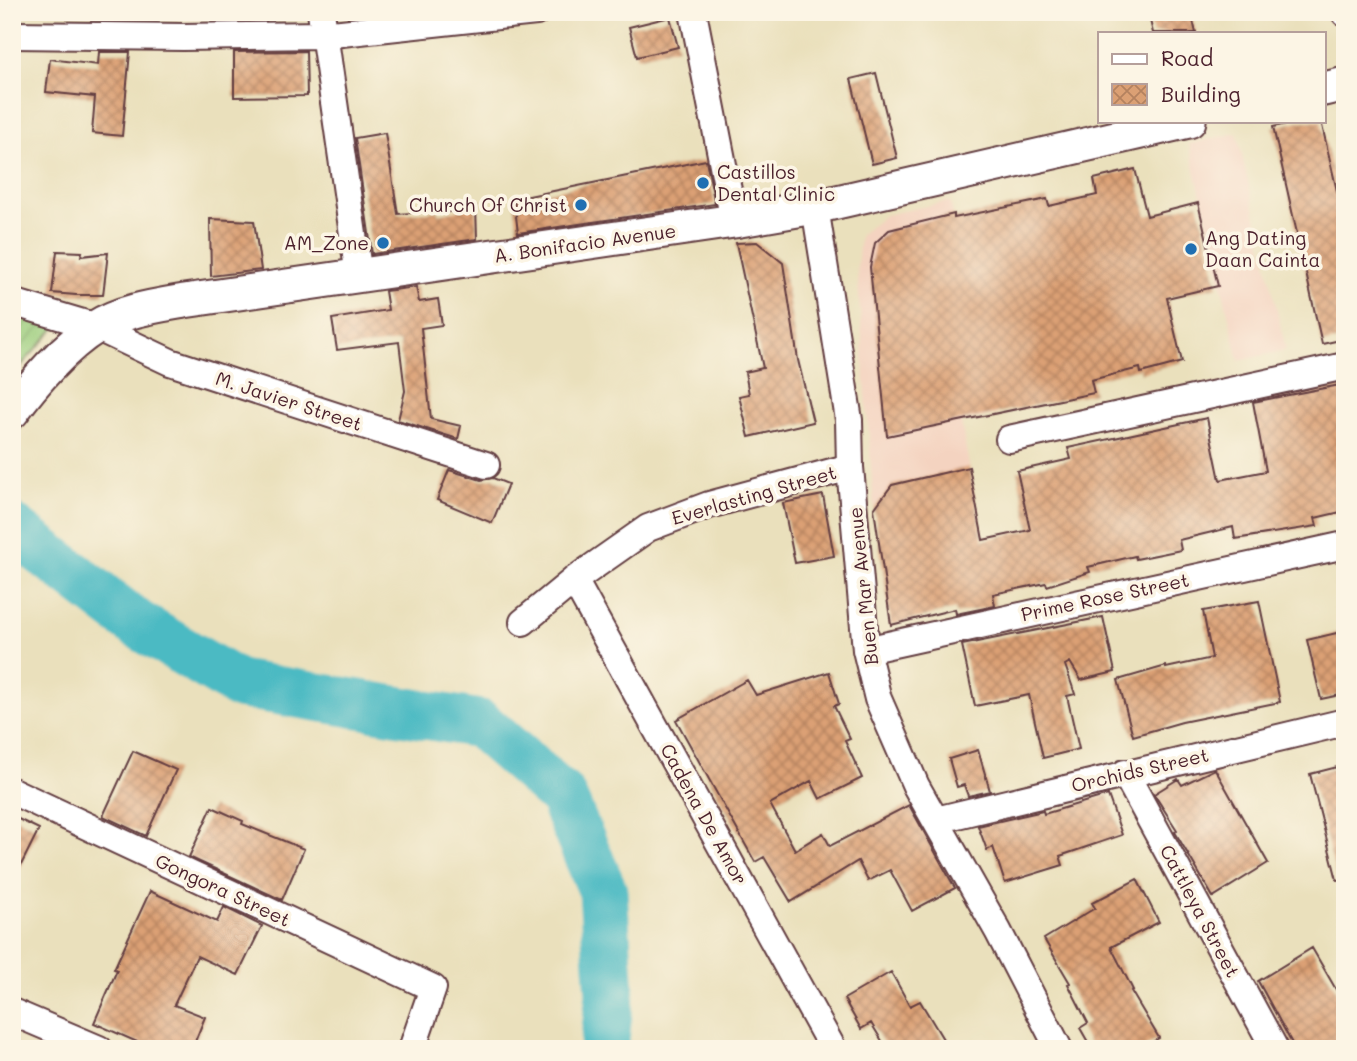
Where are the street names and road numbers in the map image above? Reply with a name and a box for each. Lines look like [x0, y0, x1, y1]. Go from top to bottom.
street label: A. Bonifacio Avenue [492, 217, 678, 268]
street label: M. Javier Street [213, 365, 366, 436]
street label: Everlasting Street [669, 459, 839, 530]
street label: Buen Mar Avenue [842, 506, 883, 666]
street label: Prime Rose Street [1019, 567, 1191, 627]
street label: Cadena De Amor [655, 739, 754, 889]
street label: Orchids Street [1069, 742, 1211, 797]
street label: Cattleya Street [1155, 840, 1246, 982]
street label: Gongora Street [152, 847, 295, 932]

